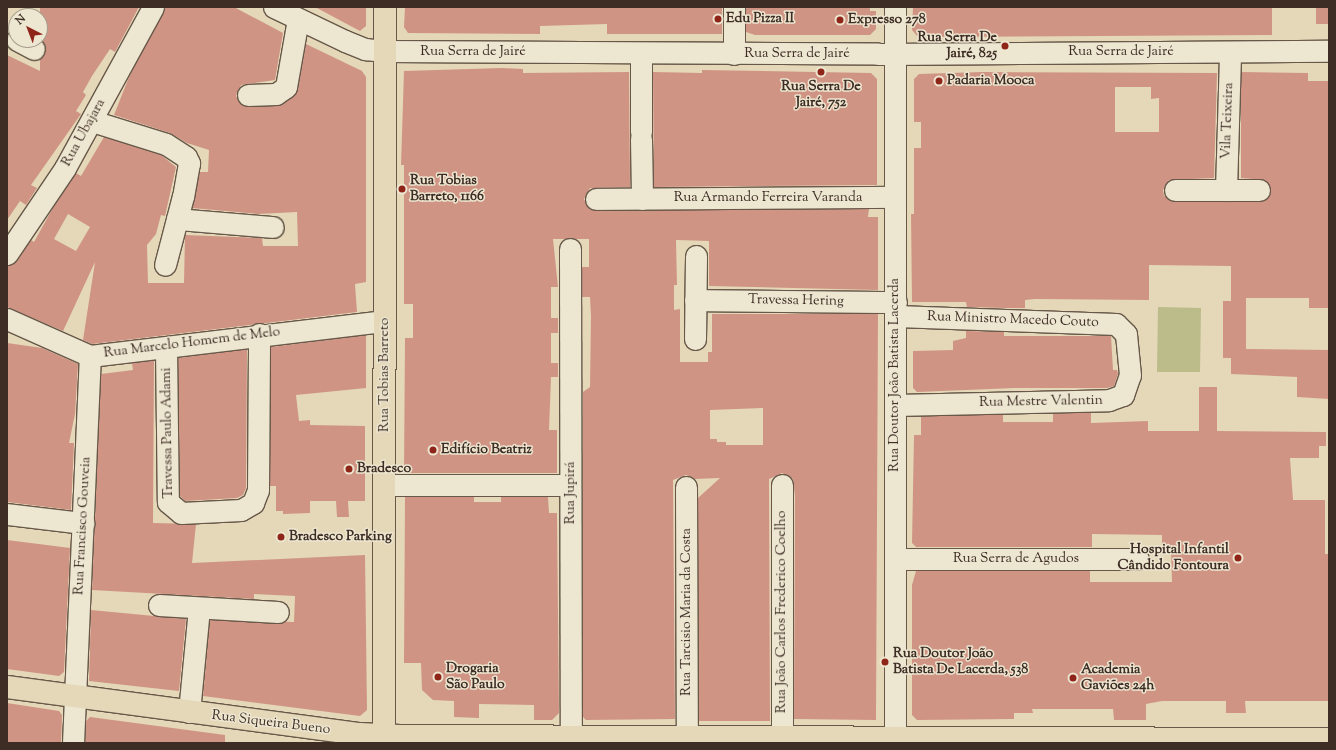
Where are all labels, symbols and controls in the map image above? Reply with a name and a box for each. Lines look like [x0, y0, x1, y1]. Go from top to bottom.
north arrow [8, 8, 48, 48]
text: N [12, 11, 29, 29]
place label: Edu Pizza II [726, 11, 794, 27]
place label: Expresso 278 [848, 12, 926, 28]
marker: Edu Pizza II [713, 14, 723, 24]
marker: Expresso 278 [835, 15, 845, 25]
place label: Rua Serra De Jairé, 825 [917, 30, 997, 62]
marker: Rua Serra De Jairé, 825 [1000, 41, 1010, 51]
street label: Rua Serra de Jairé [420, 44, 526, 60]
street label: Rua Serra de Jairé [1068, 44, 1174, 60]
street label: Rua Serra de Jairé [744, 46, 850, 62]
marker: Rua Serra De Jairé, 752 [816, 67, 826, 77]
place label: Padaria Mooca [947, 73, 1035, 89]
marker: Padaria Mooca [934, 76, 944, 86]
place label: Rua Serra De Jairé, 752 [781, 79, 861, 112]
street label: Vila Teixeira [1218, 82, 1238, 160]
street label: Rua Ubajara [59, 96, 109, 170]
place label: Rua Tobias Barreto, 1166 [410, 173, 484, 206]
marker: Rua Tobias Barreto, 1166 [397, 184, 407, 194]
street label: Rua Armando Ferreira Varanda [674, 190, 862, 206]
street label: Rua Doutor João Batista Lacerda [887, 278, 903, 472]
street label: Travessa Hering [748, 292, 844, 310]
street label: Rua Ministro Macedo Couto [927, 309, 1099, 331]
street label: Rua Tobias Barreto [377, 318, 393, 432]
street label: Rua Marcelo Homem de Melo [103, 324, 281, 362]
street label: Travessa Paulo Adami [158, 367, 178, 499]
street label: Rua Mestre Valentin [979, 393, 1103, 411]
place label: Edifício Beatriz [441, 442, 532, 458]
marker: Edifício Beatriz [428, 445, 438, 455]
street label: Rua Francisco Gouveia [71, 456, 95, 596]
place label: Bradesco [357, 461, 411, 477]
street label: Rua Jupirá [563, 462, 579, 524]
marker: Bradesco [344, 464, 354, 474]
street label: Rua João Carlos Frederico Coelho [774, 511, 790, 713]
street label: Rua Tarcisio Maria da Costa [679, 528, 695, 696]
place label: Bradesco Parking [289, 529, 392, 545]
marker: Bradesco Parking [276, 532, 286, 542]
place label: Hospital Infantil Cândido Fontoura [1118, 542, 1229, 574]
street label: Rua Serra de Agudos [953, 551, 1079, 567]
marker: Hospital Infantil Cândido Fontoura [1232, 552, 1244, 564]
place label: Rua Doutor João Batista De Lacerda, 538 [893, 646, 1028, 678]
marker: Rua Doutor João Batista De Lacerda, 538 [880, 657, 890, 667]
place label: Drogaria São Paulo [446, 661, 505, 694]
place label: Academia Gaviões 24h [1081, 662, 1154, 694]
marker: Drogaria São Paulo [433, 672, 443, 682]
marker: Academia Gaviões 24h [1068, 673, 1078, 683]
street label: Rua Siqueira Bueno [211, 707, 331, 739]

